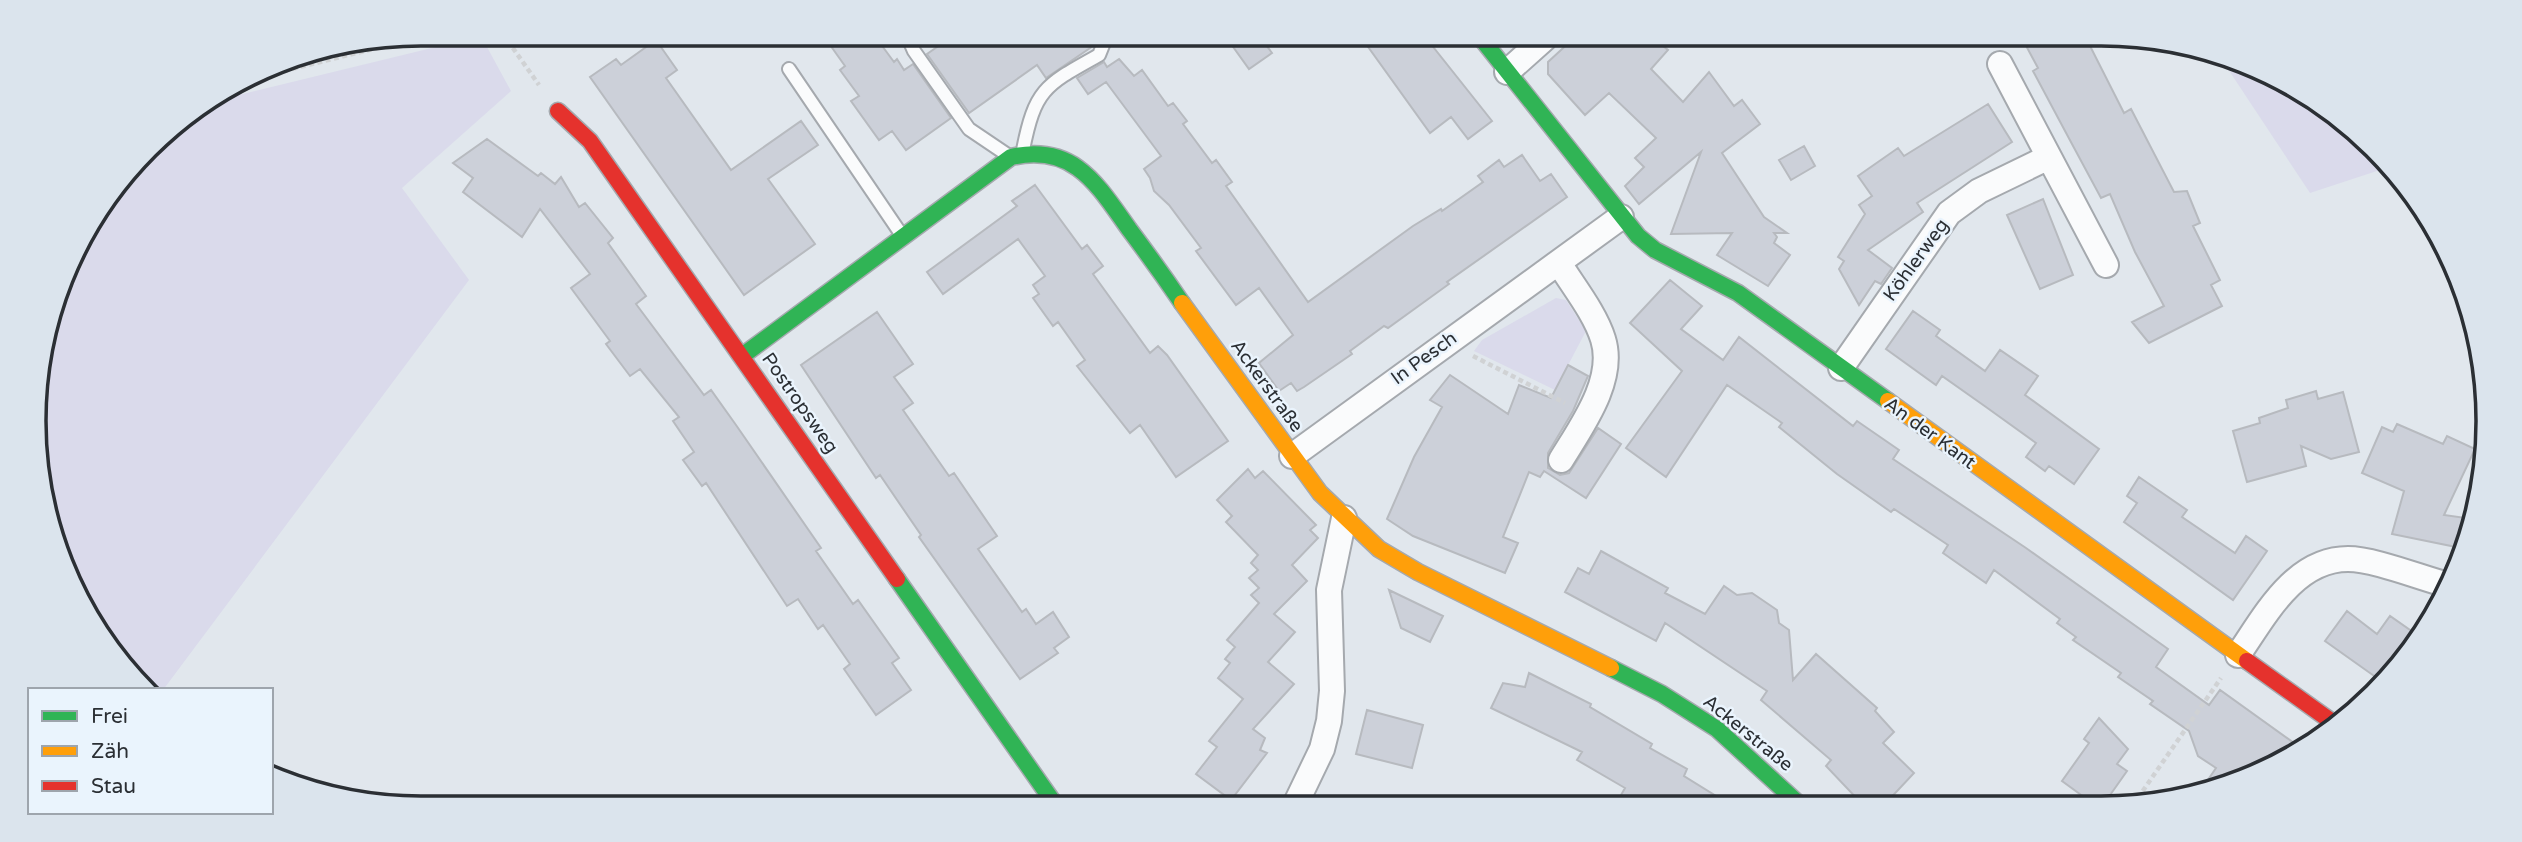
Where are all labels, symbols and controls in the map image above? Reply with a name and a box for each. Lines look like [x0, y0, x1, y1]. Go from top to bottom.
street label: Köhlerweg [1879, 215, 1953, 305]
street label: In Pesch [1387, 327, 1461, 389]
street label: Ackerstraße [1226, 335, 1308, 437]
street label: Postropsweg [757, 349, 843, 457]
street label: An der Kant [1880, 392, 1980, 474]
legend [28, 688, 273, 814]
street label: Ackerstraße [1699, 690, 1797, 776]
text: Frei [91, 704, 128, 729]
text: Zäh [91, 739, 129, 764]
text: Stau [91, 774, 136, 799]

